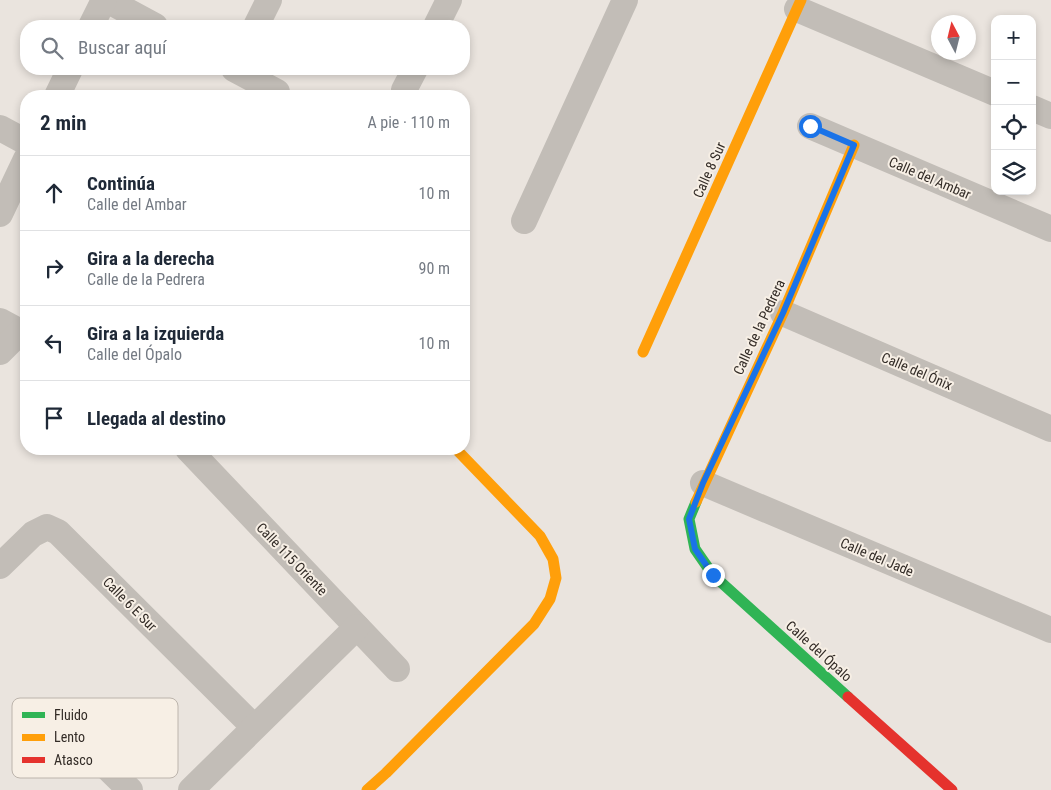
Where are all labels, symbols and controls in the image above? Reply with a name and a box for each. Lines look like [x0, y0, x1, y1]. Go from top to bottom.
north arrow [931, 15, 976, 60]
map controls [991, 15, 1036, 195]
button: + [991, 15, 1036, 60]
search box [20, 20, 470, 75]
icon: search [38, 34, 66, 62]
text: Buscar aquí [78, 36, 167, 59]
button: − [991, 60, 1036, 105]
button: locate [991, 105, 1036, 150]
text: 2 min [40, 111, 87, 135]
text: A pie · 110 m [367, 113, 450, 132]
route start [799, 115, 822, 138]
street label: Calle 8 Sur [690, 140, 728, 200]
button: layers [991, 150, 1036, 195]
street label: Calle del Ambar [887, 154, 973, 202]
text: Continúa [87, 172, 155, 195]
icon: ahead [40, 179, 68, 207]
text: 10 m [418, 184, 450, 203]
text: Calle del Ambar [87, 195, 187, 214]
text: Gira a la derecha [87, 247, 214, 270]
icon: right [40, 254, 68, 282]
text: 90 m [418, 259, 450, 278]
text: Calle de la Pedrera [87, 270, 205, 289]
street label: Calle de la Pedrera [730, 277, 788, 377]
text: Gira a la izquierda [87, 322, 224, 345]
icon: left [40, 329, 68, 357]
text: 10 m [418, 334, 450, 353]
text: Calle del Ópalo [87, 345, 182, 364]
street label: Calle del Ónix [879, 348, 955, 393]
icon: arrive [40, 404, 68, 432]
text: Llegada al destino [87, 407, 226, 430]
street label: Calle 115 Oriente [253, 519, 331, 599]
street label: Calle del Jade [838, 534, 916, 580]
route end [702, 564, 725, 587]
street label: Calle 6 E Sur [100, 574, 160, 634]
street label: Calle del Ópalo [783, 617, 856, 685]
legend [12, 698, 178, 778]
text: Fluido [54, 707, 88, 723]
text: Lento [54, 729, 85, 745]
text: Atasco [54, 752, 93, 768]

